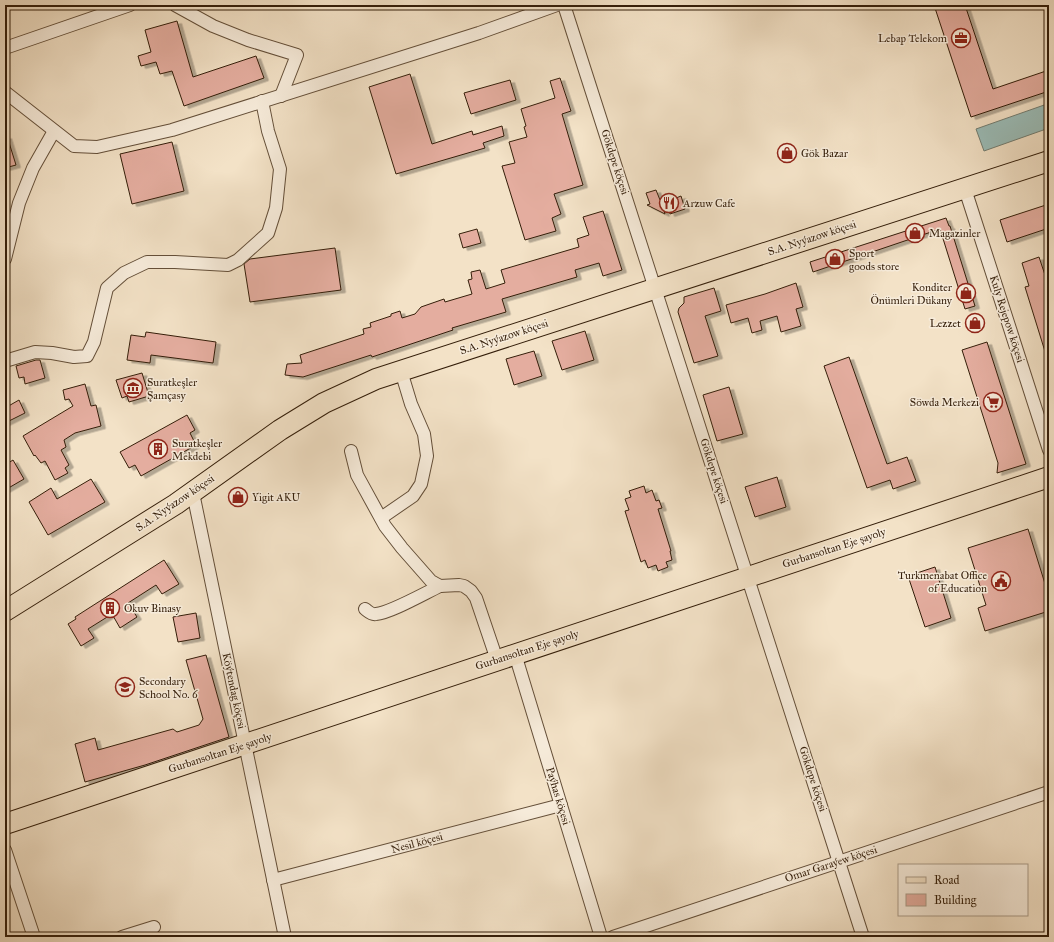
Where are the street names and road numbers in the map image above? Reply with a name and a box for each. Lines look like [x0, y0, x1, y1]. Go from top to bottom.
street label: Gökdepe köçesi [598, 128, 632, 196]
street label: S.A. Nyýazow köçesi [766, 218, 858, 258]
street label: Kuly Rejepow köçesi [987, 274, 1027, 364]
street label: S.A. Nyýazow köçesi [458, 317, 550, 357]
street label: Gökdepe köçesi [697, 437, 731, 505]
street label: S.A. Nyýazow köçesi [133, 472, 217, 534]
street label: Gurbansoltan Eje şayoly [781, 525, 888, 571]
street label: Gurbansoltan Eje şayoly [474, 627, 581, 673]
street label: Köýtendag köçesi [220, 652, 248, 730]
street label: Gurbansoltan Eje şayoly [167, 730, 274, 776]
street label: Gökdepe köçesi [796, 745, 830, 813]
street label: Paýhas köçesi [543, 766, 573, 826]
street label: Nesil köçesi [390, 830, 444, 856]
street label: Omar Garaýew köçesi [783, 843, 879, 885]

